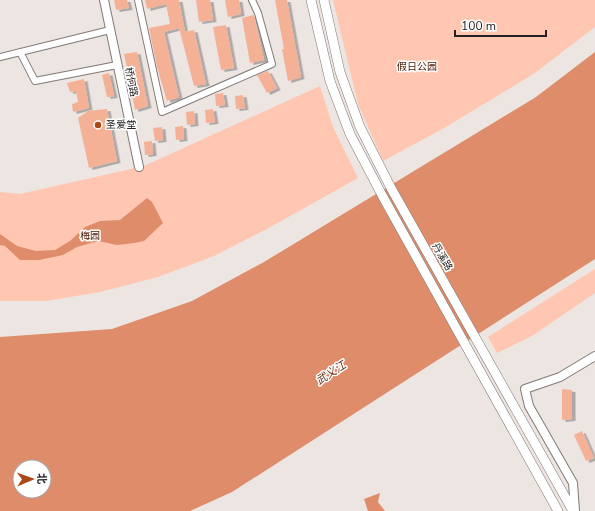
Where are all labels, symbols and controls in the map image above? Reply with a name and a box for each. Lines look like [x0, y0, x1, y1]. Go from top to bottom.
scale bar [455, 12, 546, 38]
text: 100 m [461, 18, 496, 34]
park label: 假日公园 [397, 60, 437, 74]
street label: 桥何路 [121, 66, 141, 98]
place label: 圣爱堂 [106, 118, 136, 132]
marker: 圣爱堂 [93, 120, 103, 130]
park label: 梅园 [80, 229, 100, 243]
street label: 丹溪路 [428, 241, 456, 273]
water label: 武义江 [313, 357, 350, 388]
north arrow [12, 459, 52, 499]
text: 北 [34, 473, 49, 484]

